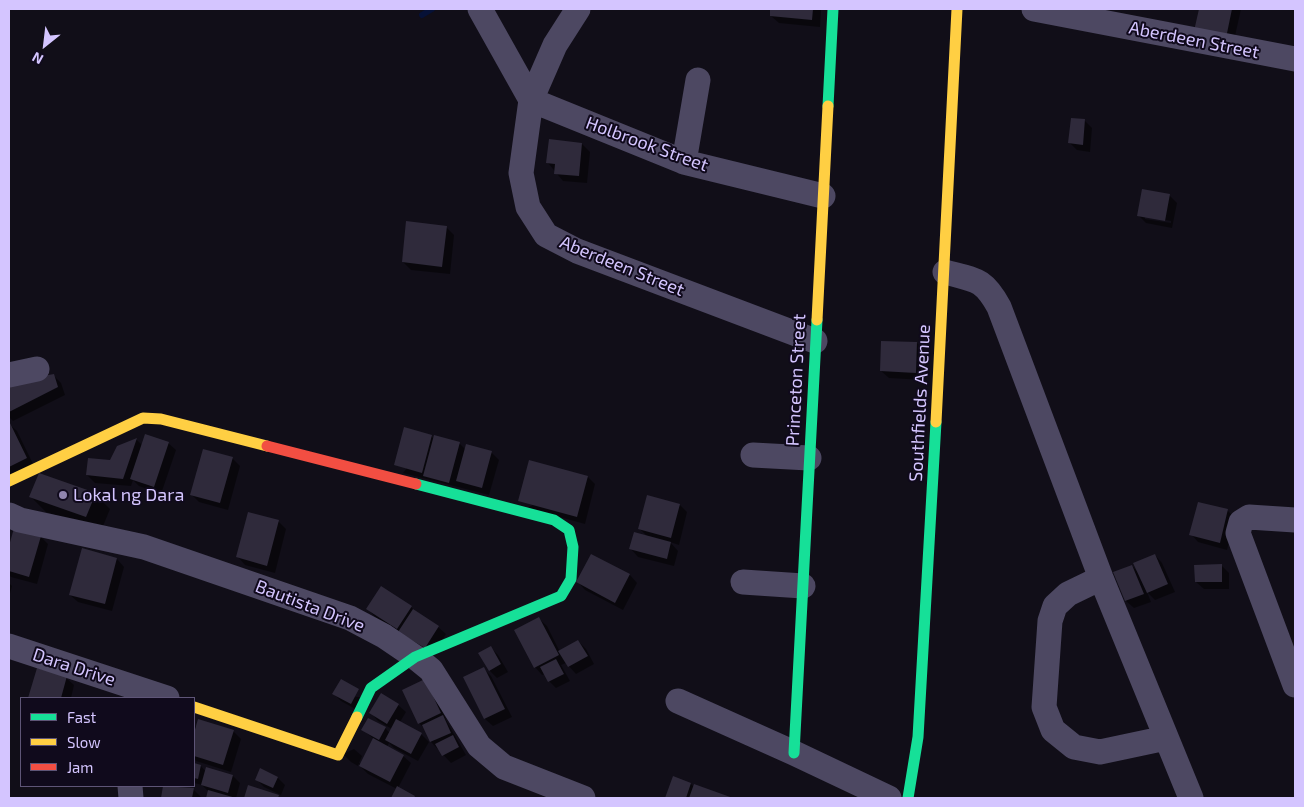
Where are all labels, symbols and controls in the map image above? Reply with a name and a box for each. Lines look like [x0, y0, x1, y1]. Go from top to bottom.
street label: Aberdeen Street [1127, 17, 1261, 63]
north arrow [20, 20, 70, 70]
text: N [29, 49, 46, 68]
street label: Holbrook Street [583, 112, 711, 176]
street label: Aberdeen Street [557, 231, 687, 301]
street label: Princeton Street [782, 313, 810, 447]
street label: Southfields Avenue [905, 324, 935, 482]
place label: Lokal ng Dara [73, 484, 184, 506]
marker: Lokal ng Dara [57, 489, 69, 501]
street label: Bautista Drive [252, 575, 368, 637]
street label: Dara Drive [30, 643, 118, 691]
legend [20, 697, 195, 787]
text: Fast [67, 708, 96, 726]
text: Slow [67, 733, 101, 751]
text: Jam [67, 758, 93, 776]

